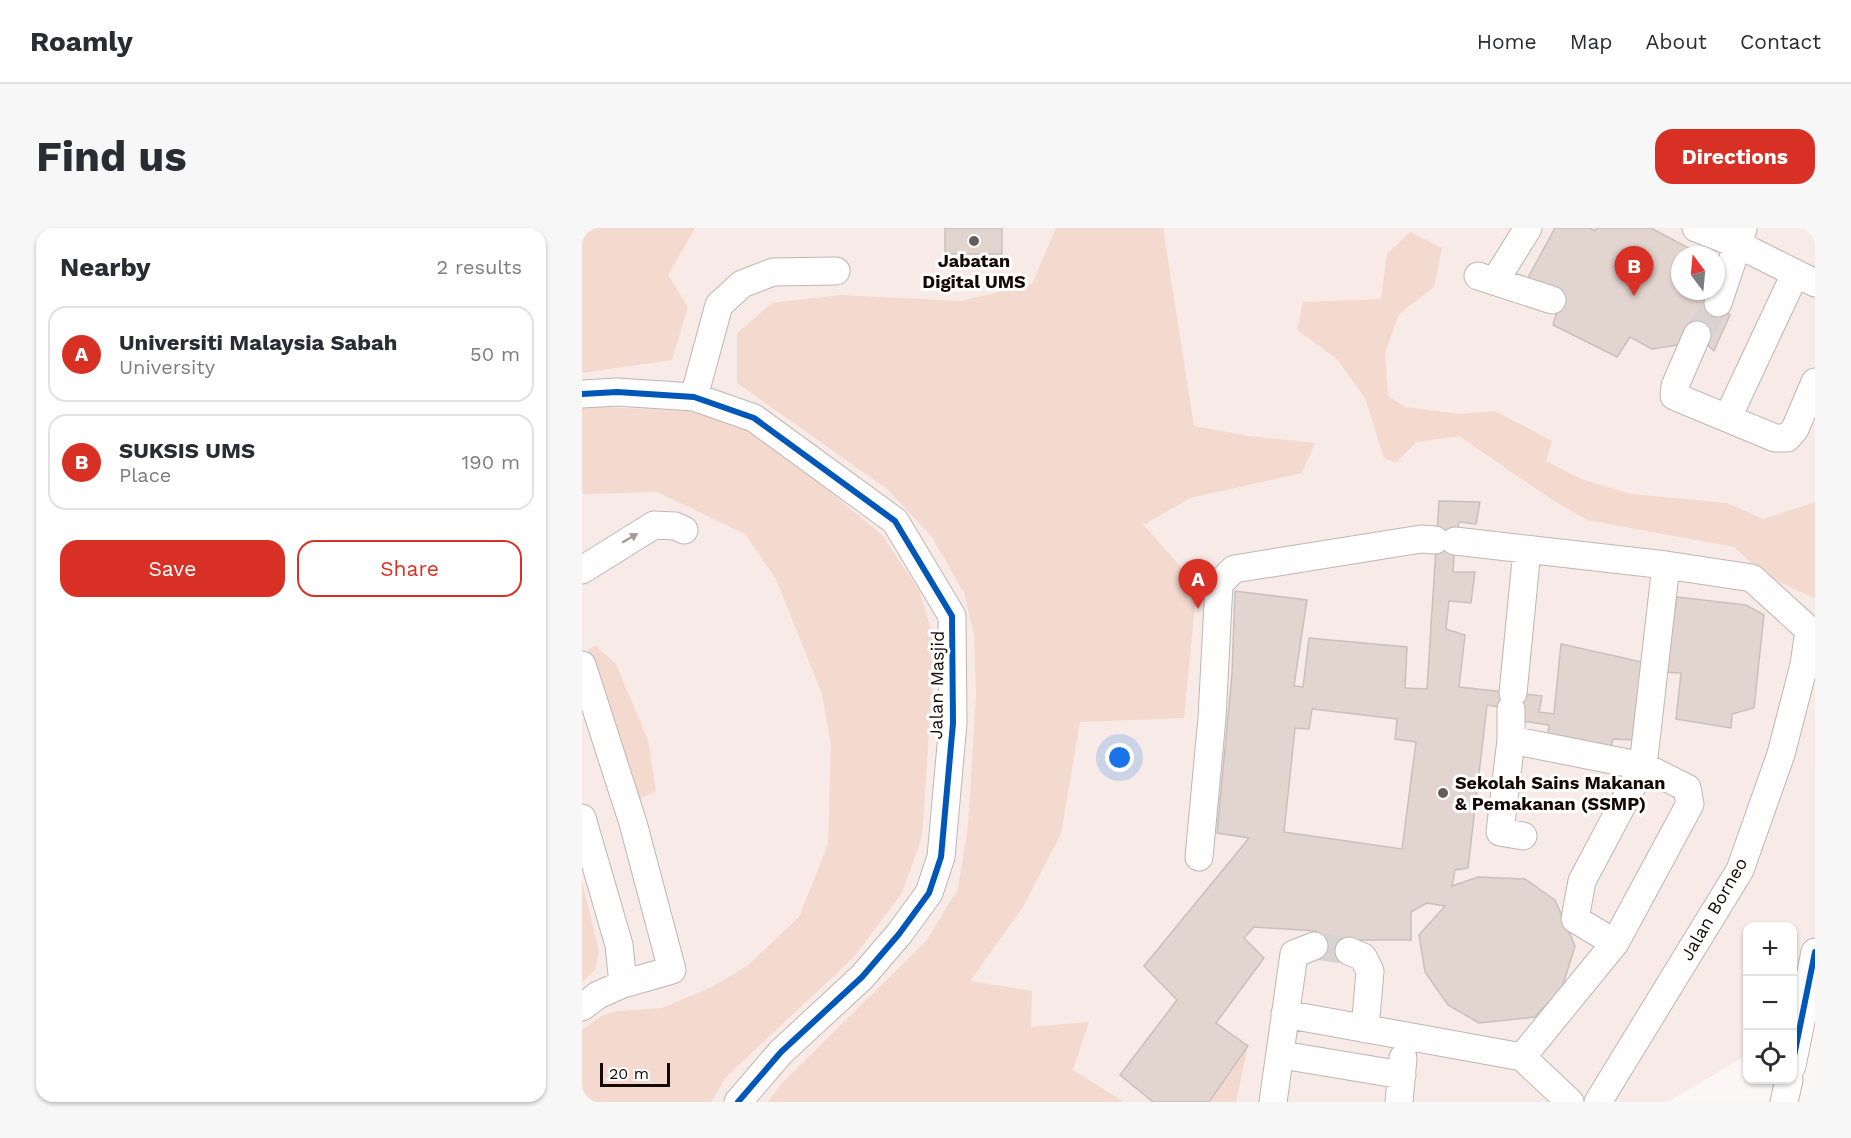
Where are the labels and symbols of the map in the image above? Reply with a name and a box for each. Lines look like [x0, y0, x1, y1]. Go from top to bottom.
marker: Jabatan Digital UMS [967, 234, 981, 248]
north arrow [1671, 246, 1725, 300]
pin: B [1614, 247, 1654, 296]
place label: Jabatan Digital UMS [922, 250, 1026, 292]
one-way arrow [622, 533, 638, 544]
pin: A [1178, 560, 1218, 609]
street label: Jalan Masjid [925, 630, 948, 740]
your location [1105, 743, 1134, 772]
place label: Sekolah Sains Makanan & Pemakanan (SSMP) [1455, 772, 1665, 814]
marker: Sekolah Sains Makanan & Pemakanan (SSMP) [1436, 786, 1450, 800]
street label: Jalan Borneo [1676, 854, 1751, 964]
scale bar [600, 1060, 670, 1088]

